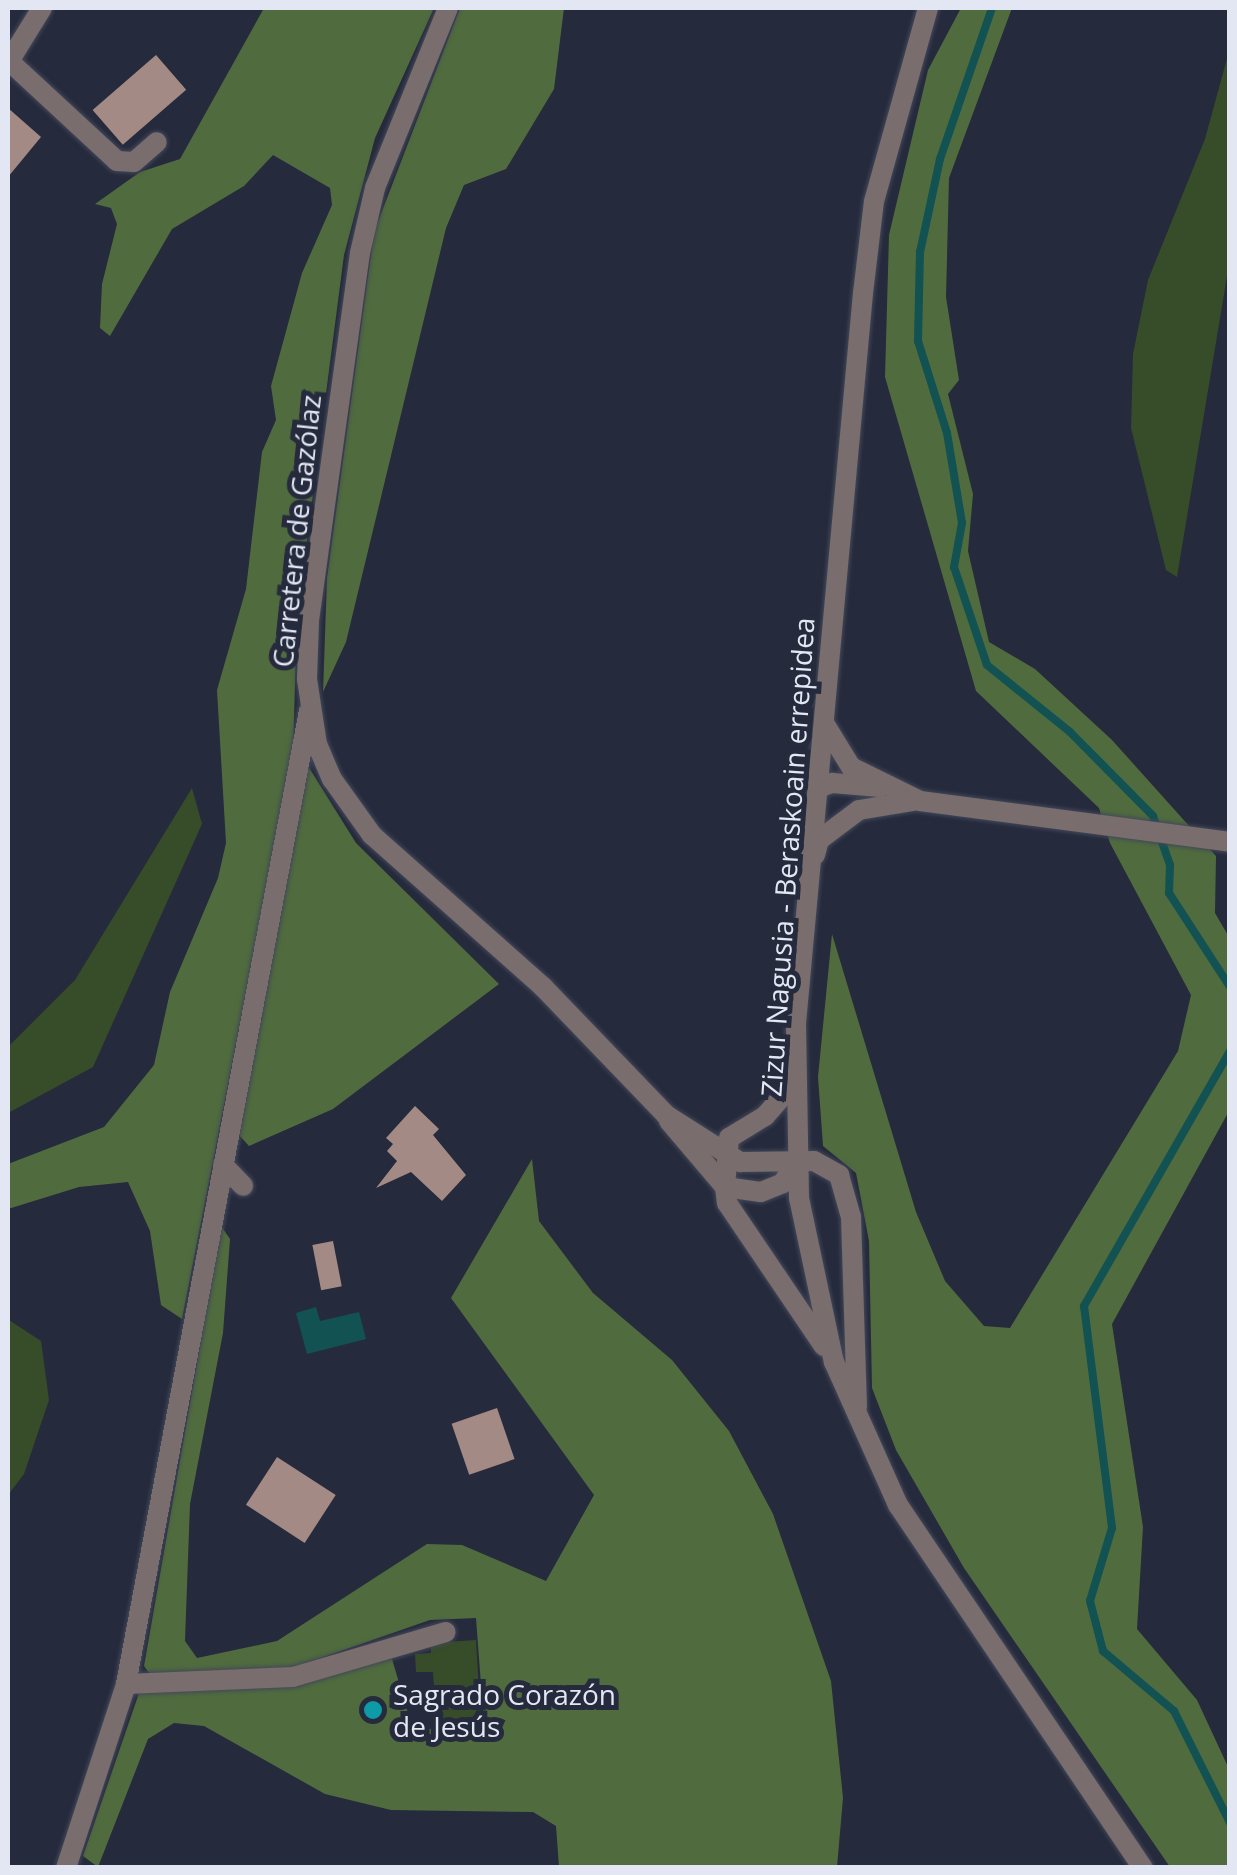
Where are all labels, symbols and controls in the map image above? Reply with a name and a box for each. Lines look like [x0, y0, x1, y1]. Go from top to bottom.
street label: Carretera de Gazólaz [265, 393, 327, 669]
street label: Zizur Nagusia - Beraskoain errepidea [753, 616, 821, 1098]
place label: Sagrado Corazón de Jesús [393, 1677, 616, 1743]
marker: Sagrado Corazón de Jesús [362, 1699, 384, 1721]

